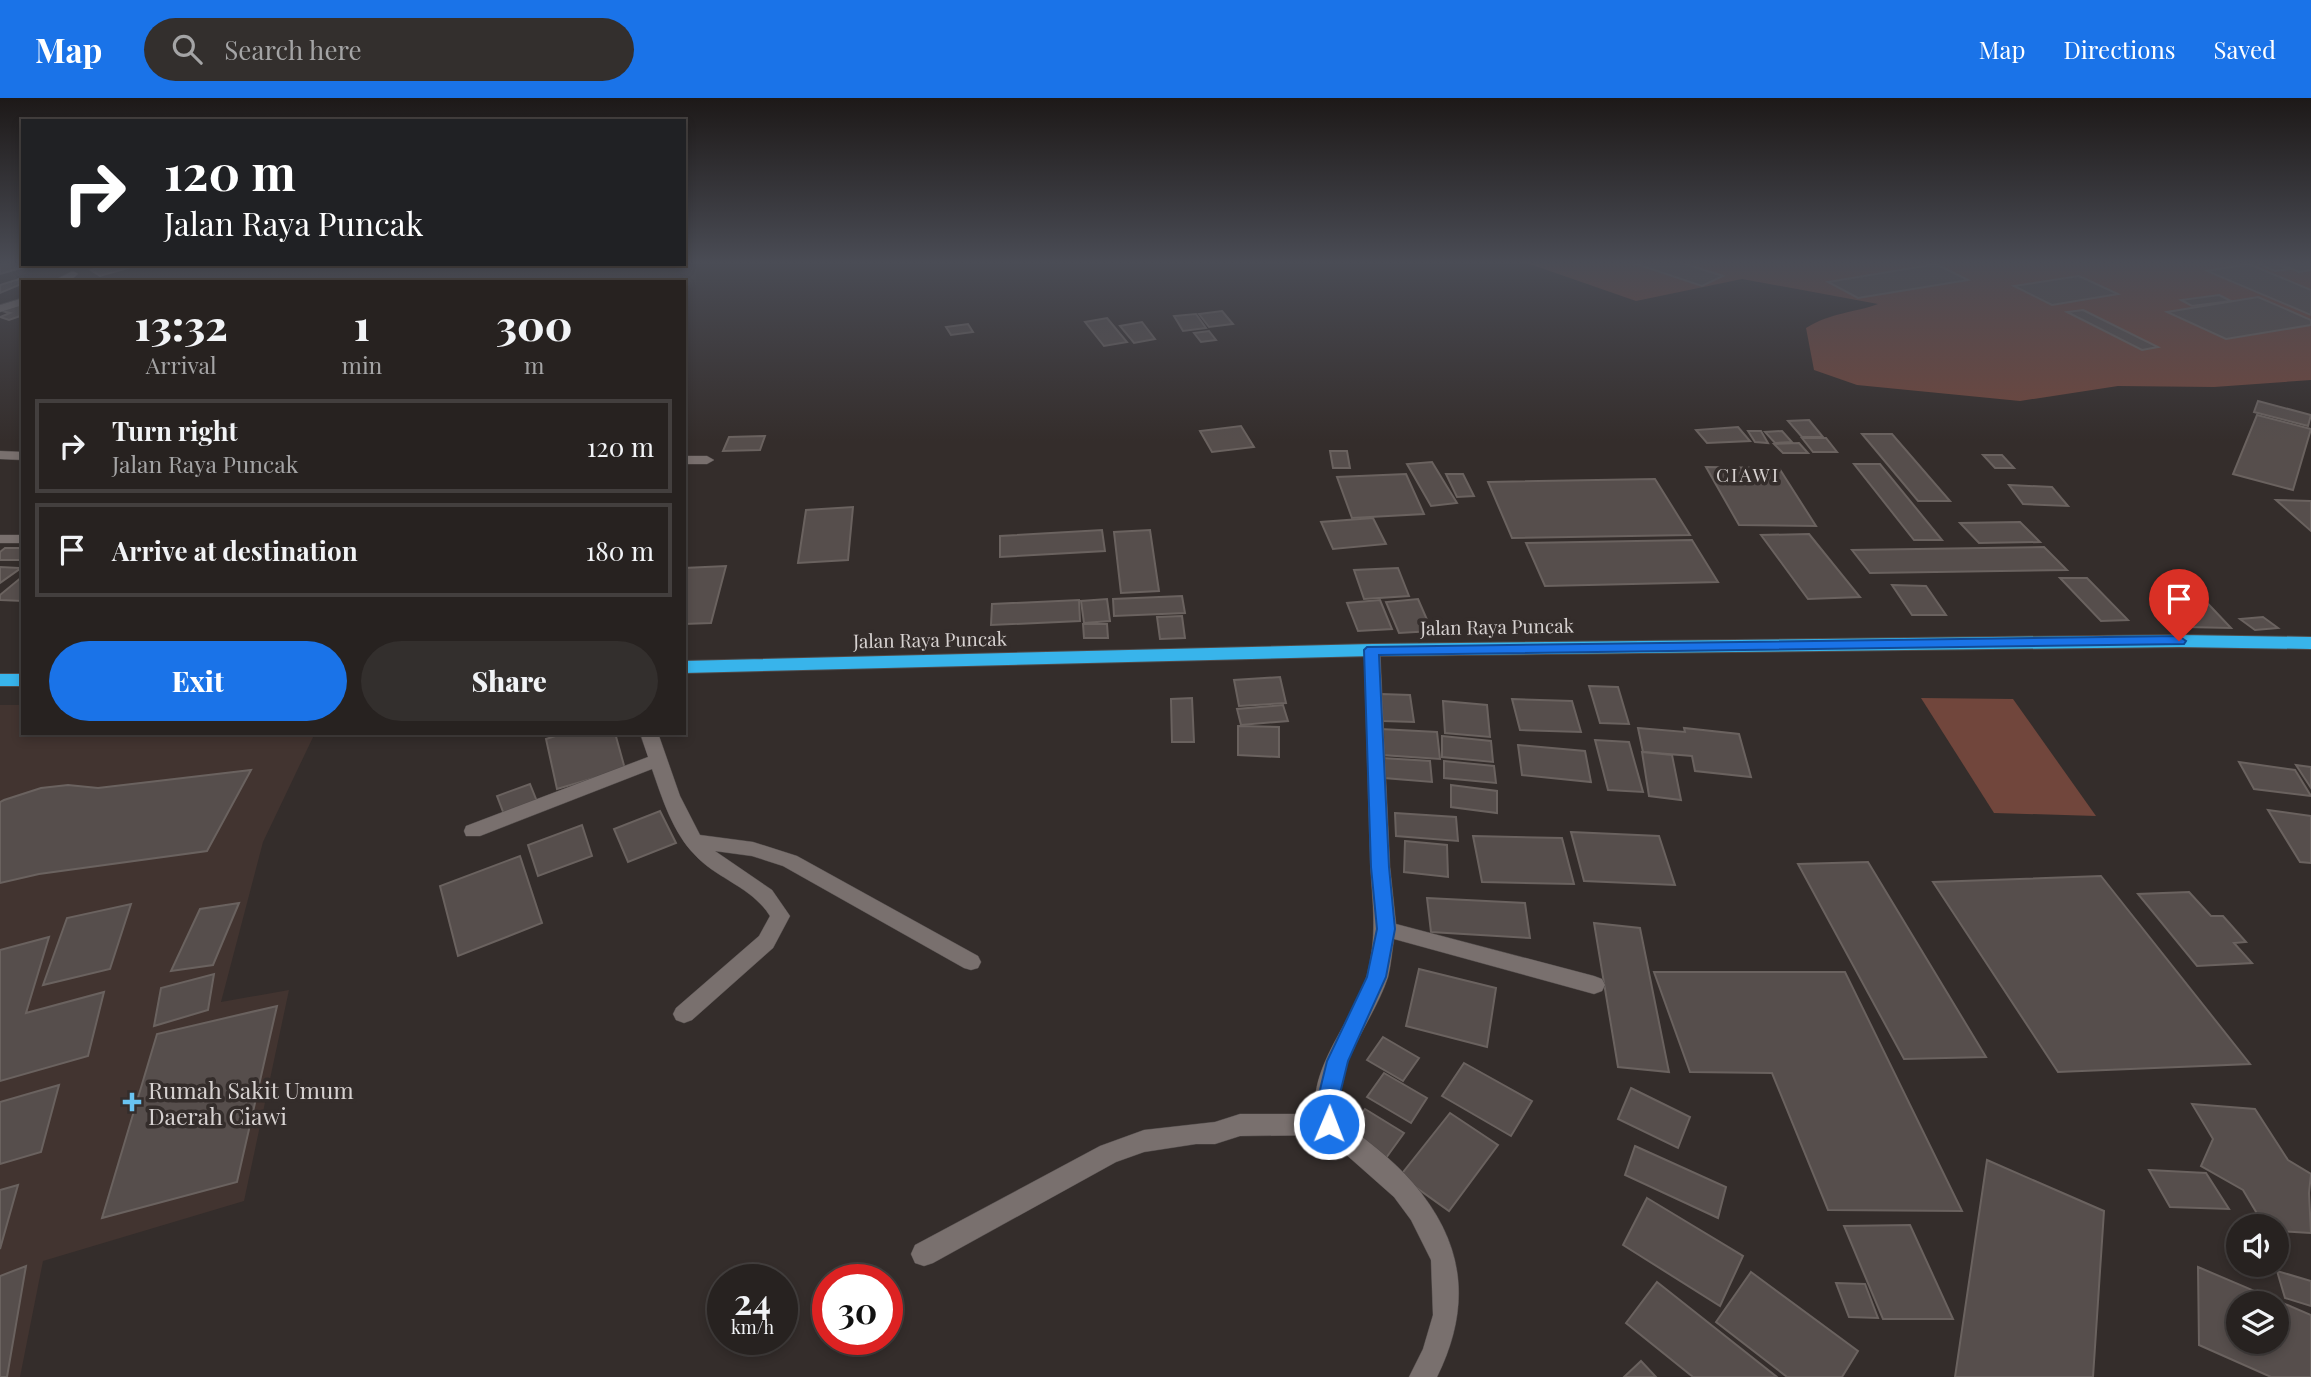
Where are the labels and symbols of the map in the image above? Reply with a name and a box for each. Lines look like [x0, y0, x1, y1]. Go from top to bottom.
district label: CIAWI [1716, 461, 1780, 487]
pin [2149, 569, 2209, 641]
street label: Jalan Raya Puncak [1419, 612, 1575, 640]
street label: Jalan Raya Puncak [852, 625, 1008, 653]
place label: Rumah Sakit Umum Daerah Ciawi [148, 1074, 354, 1131]
position arrow [1292, 1087, 1366, 1161]
marker: Rumah Sakit Umum Daerah Ciawi [122, 1092, 142, 1112]
speed limit sign: 30 [812, 1264, 903, 1355]

